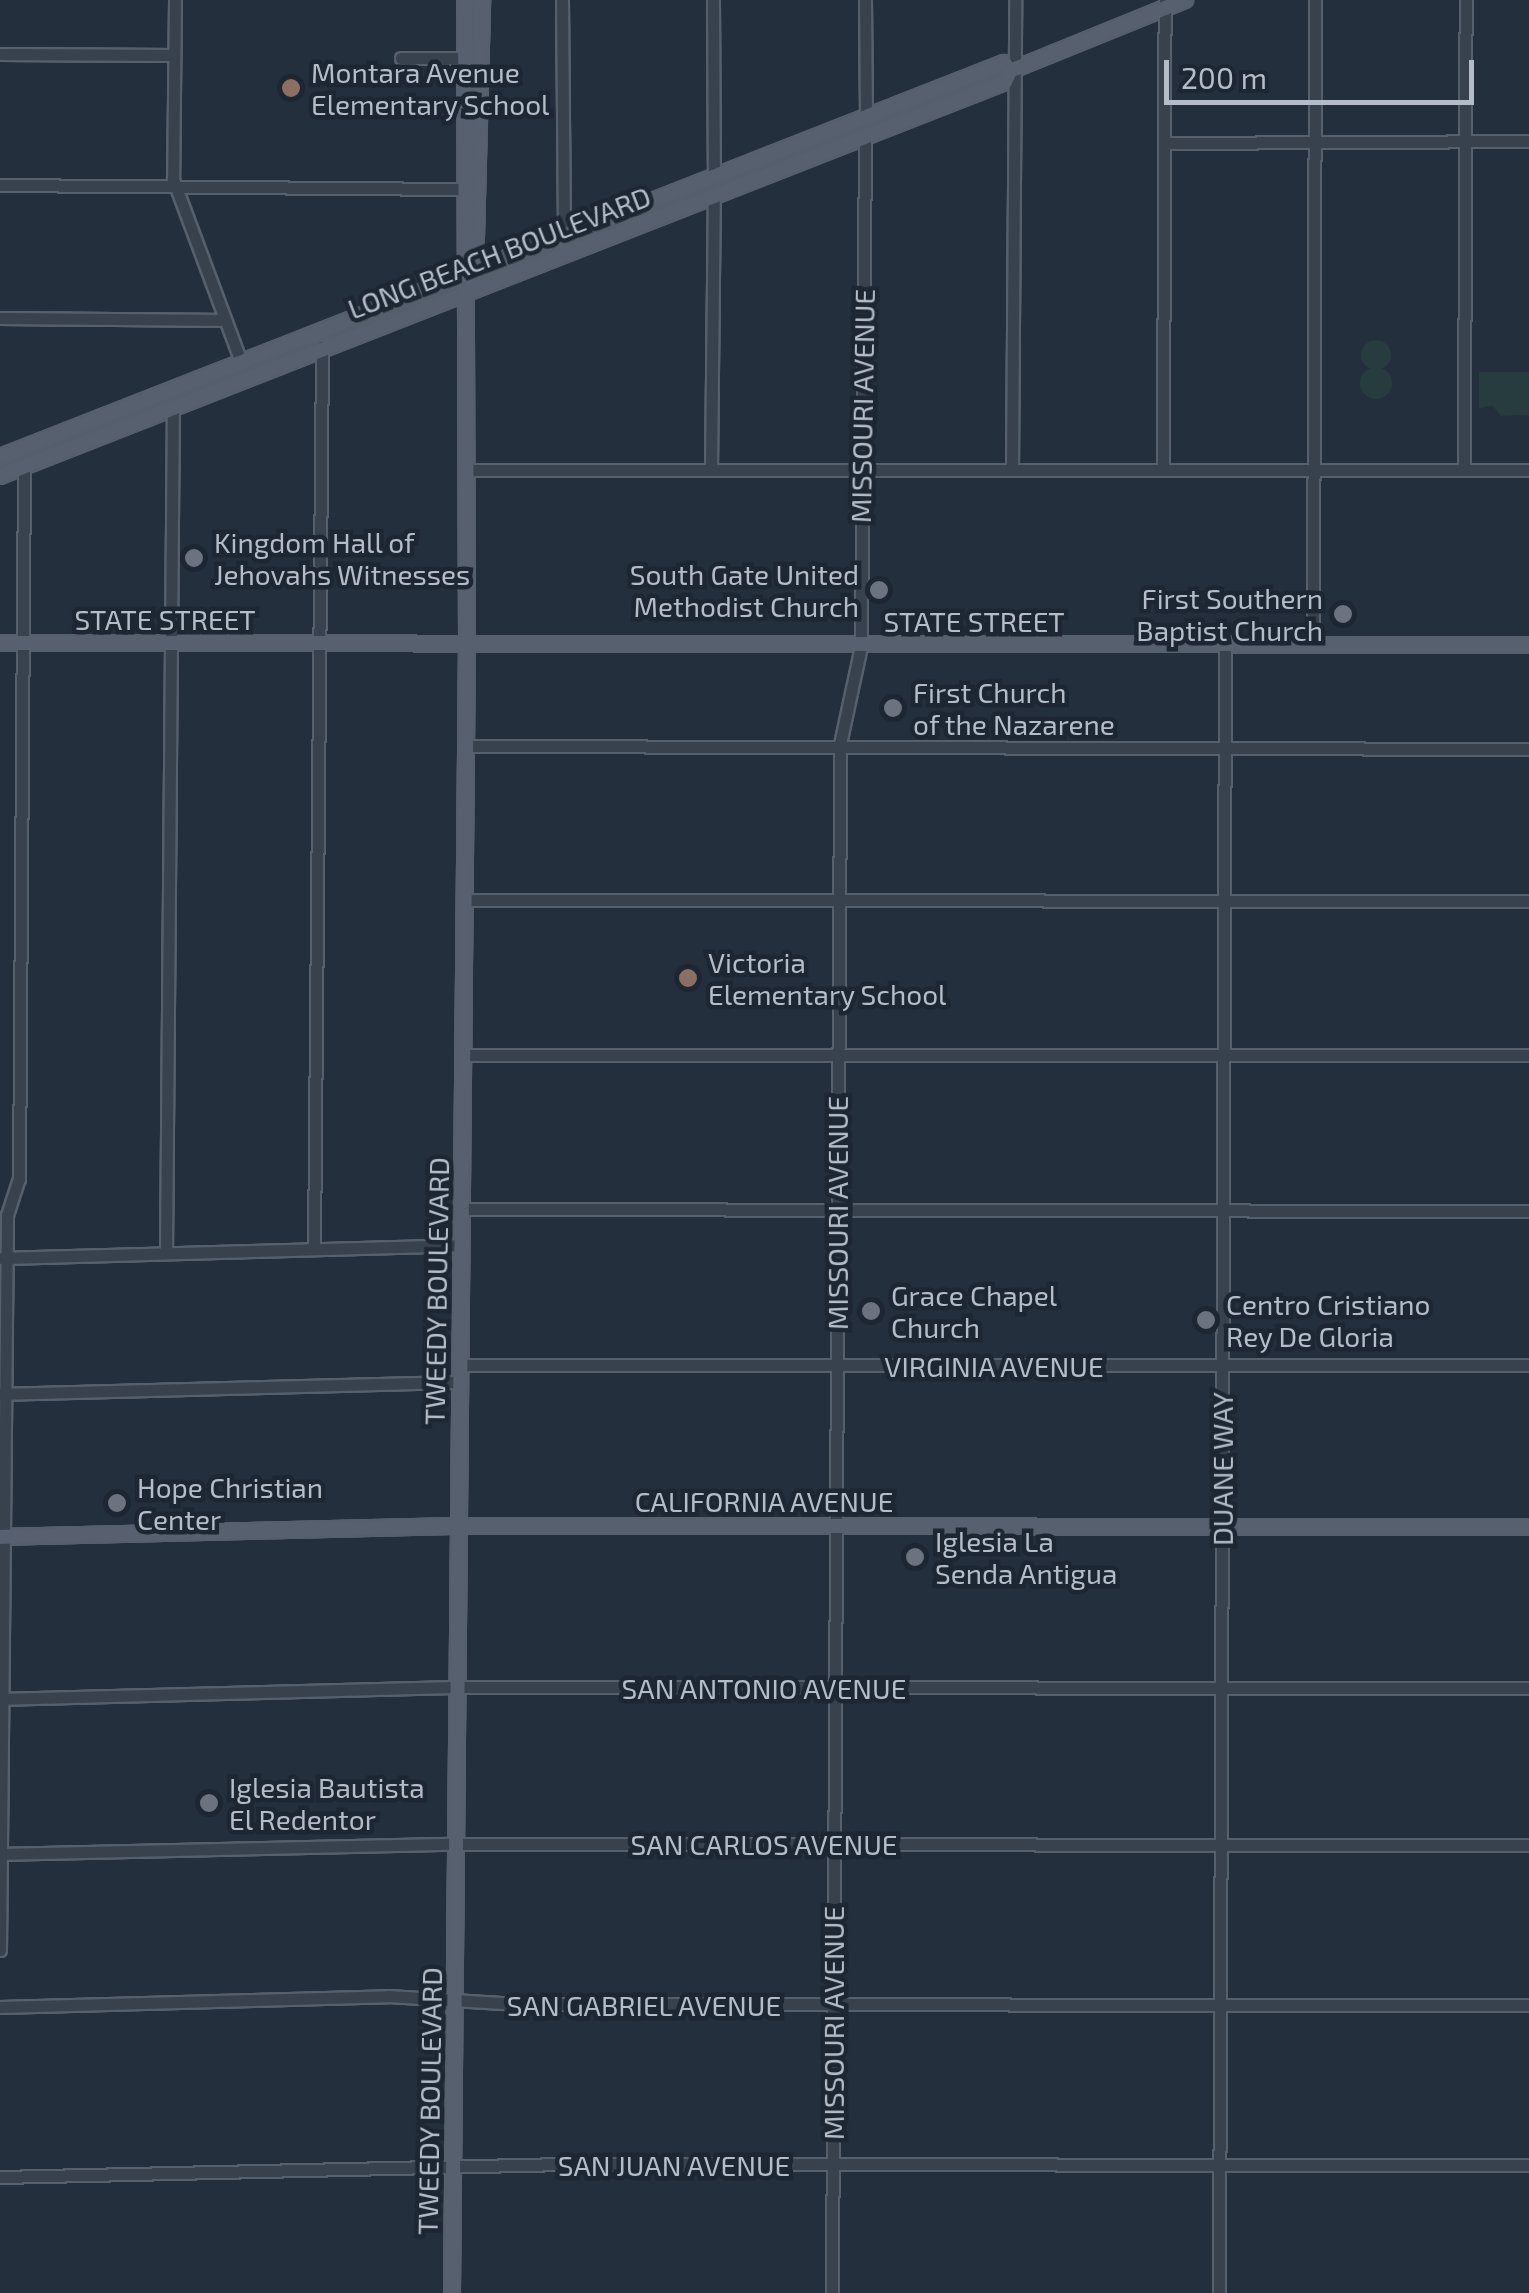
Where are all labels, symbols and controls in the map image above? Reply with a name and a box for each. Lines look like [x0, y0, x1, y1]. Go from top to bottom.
scale bar [1169, 40, 1479, 102]
place label: Montara Avenue Elementary School [311, 55, 550, 121]
text: 200 m [1181, 59, 1267, 95]
marker: Montara Avenue Elementary School [280, 77, 302, 99]
street label: LONG BEACH BOULEVARD [343, 179, 655, 325]
street label: MISSOURI AVENUE [843, 288, 881, 524]
place label: Kingdom Hall of Jehovahs Witnesses [214, 525, 471, 591]
marker: Kingdom Hall of Jehovahs Witnesses [183, 547, 205, 569]
place label: South Gate United Methodist Church [630, 557, 859, 623]
marker: South Gate United Methodist Church [868, 579, 890, 601]
place label: First Southern Baptist Church [1136, 581, 1323, 647]
street label: STATE STREET [74, 602, 256, 636]
marker: First Southern Baptist Church [1332, 603, 1354, 625]
street label: STATE STREET [883, 604, 1065, 638]
place label: First Church of the Nazarene [913, 675, 1116, 741]
marker: First Church of the Nazarene [882, 697, 904, 719]
place label: Victoria Elementary School [708, 945, 947, 1011]
marker: Victoria Elementary School [677, 967, 699, 989]
street label: MISSOURI AVENUE [820, 1096, 854, 1330]
street label: TWEEDY BOULEVARD [417, 1156, 455, 1426]
place label: Grace Chapel Church [891, 1278, 1057, 1344]
place label: Centro Cristiano Rey De Gloria [1226, 1287, 1430, 1353]
marker: Grace Chapel Church [860, 1300, 882, 1322]
marker: Centro Cristiano Rey De Gloria [1195, 1309, 1217, 1331]
street label: VIRGINIA AVENUE [884, 1349, 1104, 1383]
street label: DUANE WAY [1205, 1392, 1239, 1546]
place label: Hope Christian Center [137, 1470, 323, 1536]
street label: CALIFORNIA AVENUE [634, 1484, 894, 1518]
marker: Hope Christian Center [106, 1492, 128, 1514]
place label: Iglesia La Senda Antigua [935, 1524, 1118, 1590]
marker: Iglesia La Senda Antigua [904, 1546, 926, 1568]
street label: SAN ANTONIO AVENUE [621, 1671, 907, 1705]
place label: Iglesia Bautista El Redentor [229, 1770, 425, 1836]
marker: Iglesia Bautista El Redentor [198, 1792, 220, 1814]
street label: SAN CARLOS AVENUE [630, 1827, 898, 1861]
street label: MISSOURI AVENUE [816, 1906, 850, 2140]
street label: TWEEDY BOULEVARD [410, 1966, 448, 2236]
street label: SAN GABRIEL AVENUE [506, 1988, 782, 2022]
street label: SAN JUAN AVENUE [557, 2148, 791, 2182]

